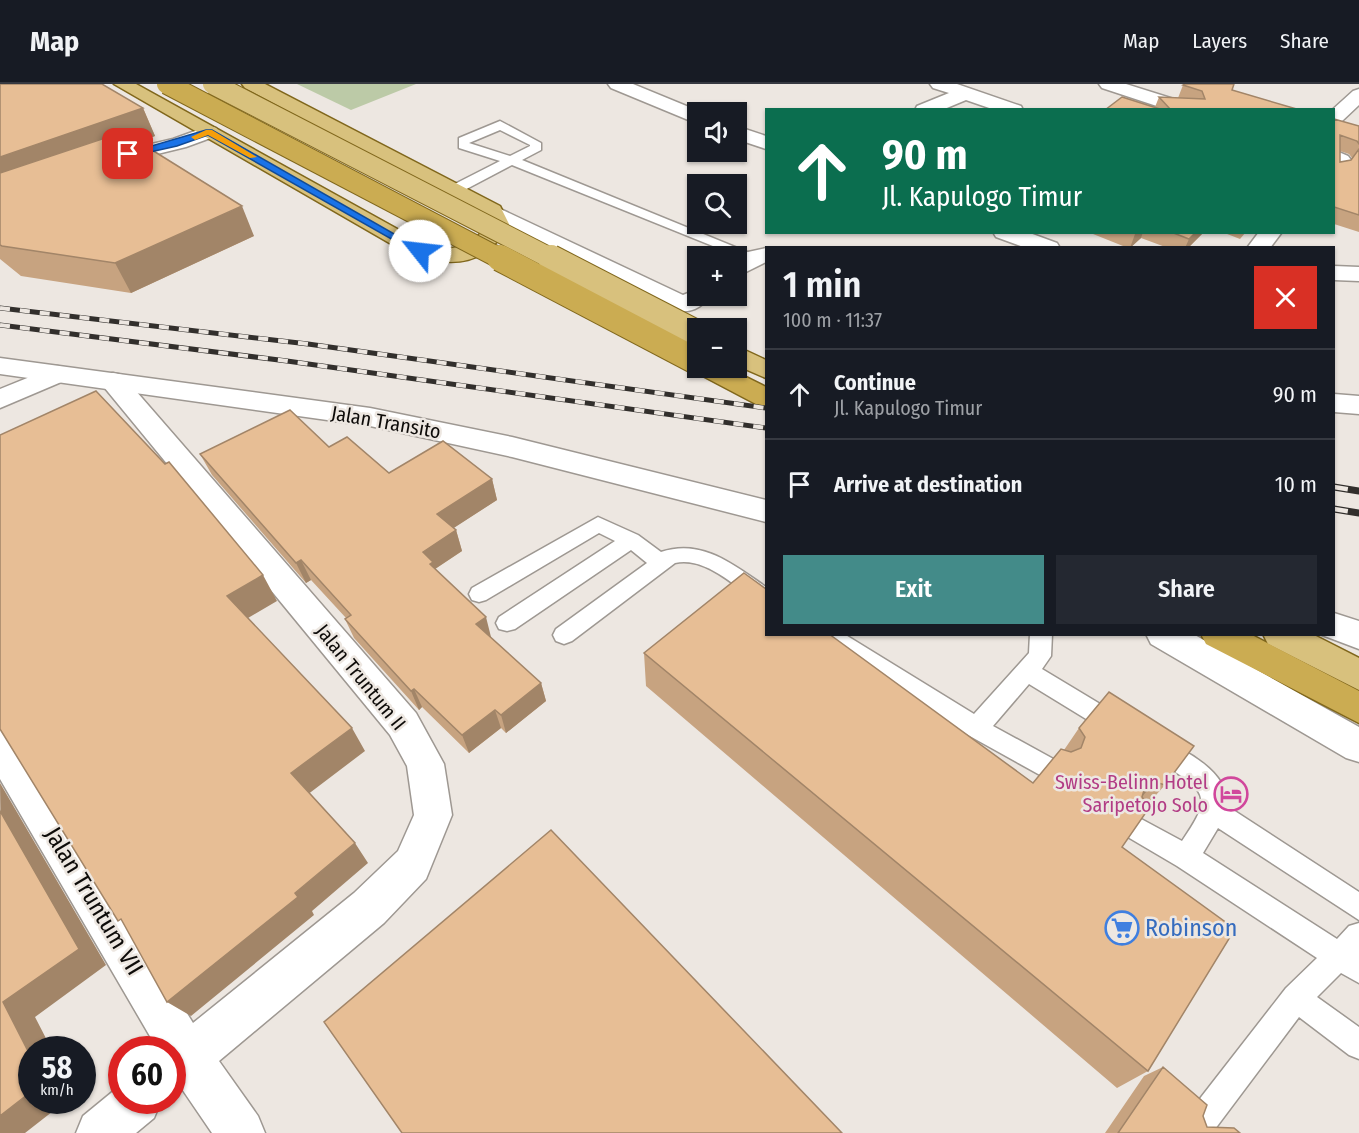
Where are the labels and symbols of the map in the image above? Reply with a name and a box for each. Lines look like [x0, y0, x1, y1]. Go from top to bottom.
pin [102, 128, 153, 179]
position arrow [388, 219, 452, 283]
street label: Jalan Transito [329, 401, 443, 443]
street label: Jalan Truntum II [311, 619, 411, 735]
place label: Swiss-Belinn Hotel Saripetojo Solo [1055, 770, 1208, 817]
hotel icon: Swiss-Belinn Hotel Saripetojo Solo [1213, 776, 1249, 812]
street label: Jalan Truntum VII [39, 822, 149, 980]
supermarket icon: Robinson [1104, 910, 1140, 946]
place label: Robinson [1145, 914, 1237, 942]
speed limit sign: 60 [108, 1036, 186, 1114]

